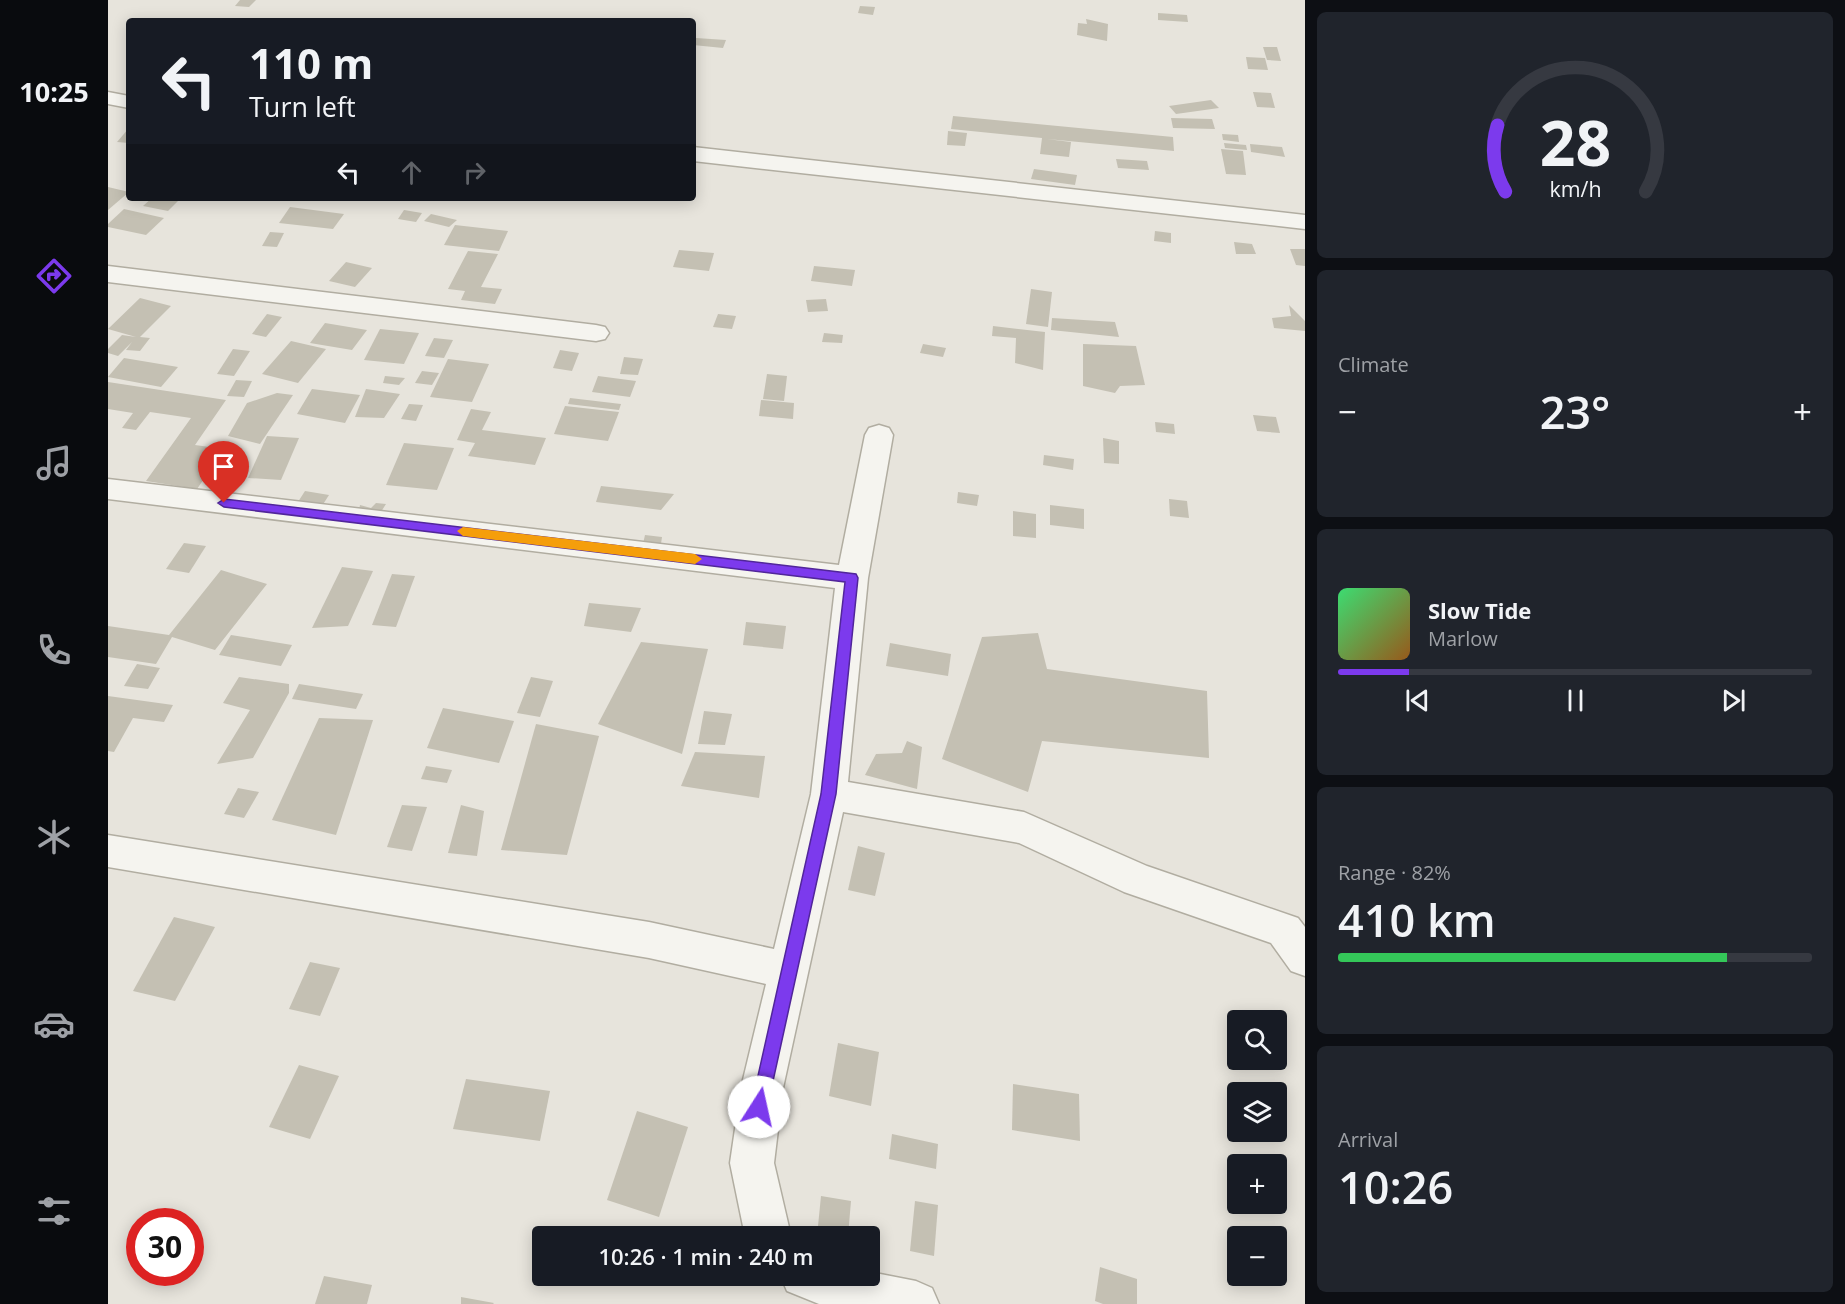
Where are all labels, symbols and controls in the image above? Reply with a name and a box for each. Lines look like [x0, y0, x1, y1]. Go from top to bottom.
text: 110 m [249, 34, 373, 91]
icon: left [150, 42, 228, 120]
text: 10:25 [19, 73, 89, 110]
text: Turn left [249, 88, 356, 125]
text: 28 [1539, 99, 1611, 184]
icon: left [332, 156, 365, 189]
icon: ahead [395, 156, 428, 189]
icon: right [458, 156, 491, 189]
text: km/h [1549, 175, 1601, 204]
icon: directions [33, 255, 75, 297]
text: Climate [1338, 351, 1409, 378]
text: 23° [1540, 381, 1610, 442]
text: − [1338, 389, 1357, 434]
text: + [1793, 389, 1812, 434]
pin [198, 441, 249, 503]
icon: music [33, 442, 75, 484]
icon: arrive [207, 450, 240, 483]
text: Slow Tide [1428, 595, 1531, 625]
text: Marlow [1428, 625, 1498, 652]
icon: phone [33, 629, 75, 671]
icon: previous [1401, 684, 1434, 717]
icon: pause [1559, 684, 1592, 717]
icon: next [1717, 684, 1750, 717]
icon: climate [33, 816, 75, 858]
text: Range · 82% [1338, 859, 1451, 886]
text: 410 km [1338, 889, 1496, 950]
icon: car [33, 1003, 75, 1045]
map controls [1227, 1010, 1287, 1286]
button: search [1227, 1010, 1287, 1070]
position arrow [727, 1075, 791, 1139]
button: layers [1227, 1082, 1287, 1142]
text: Arrival [1338, 1126, 1398, 1153]
button: + [1227, 1154, 1287, 1214]
text: 10:26 [1338, 1156, 1453, 1217]
icon: filters [33, 1190, 75, 1232]
speed limit sign: 30 [126, 1208, 204, 1286]
button: − [1227, 1226, 1287, 1286]
text: 10:26 · 1 min · 240 m [598, 1241, 814, 1271]

